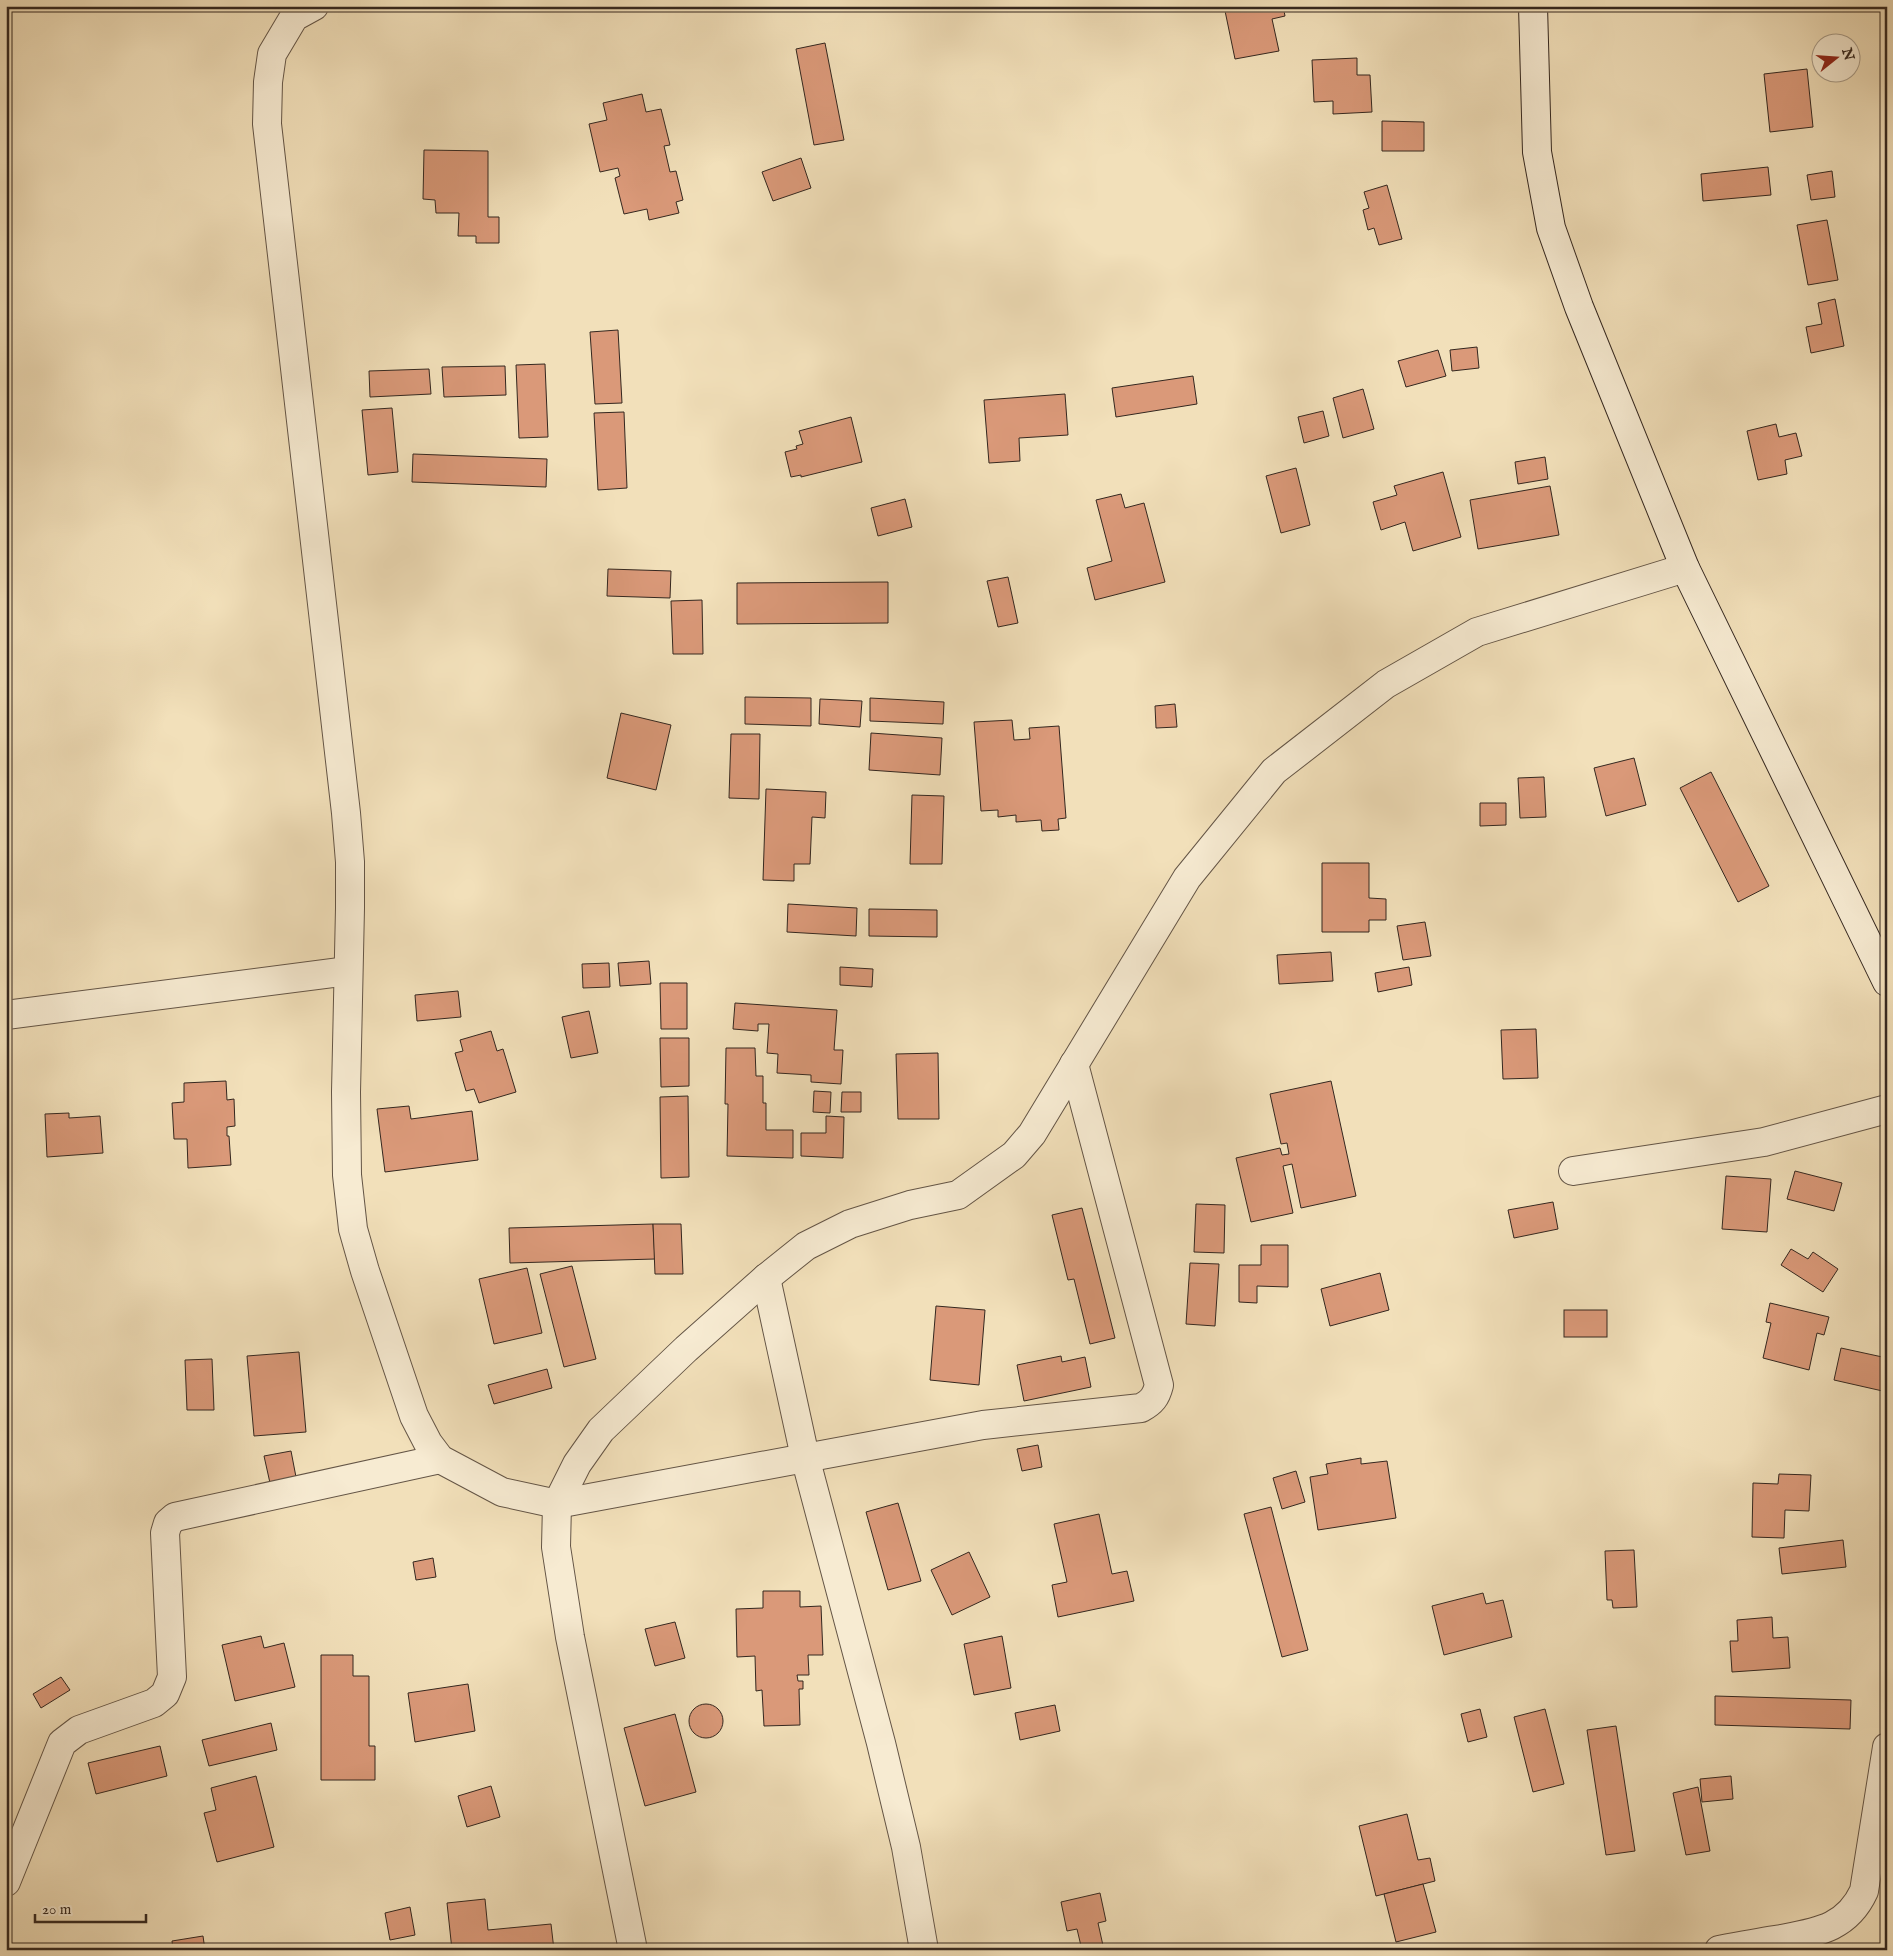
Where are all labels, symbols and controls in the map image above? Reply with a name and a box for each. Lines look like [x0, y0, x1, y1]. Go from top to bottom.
north arrow [1810, 32, 1860, 82]
text: N [1837, 45, 1858, 63]
scale bar [35, 1891, 146, 1923]
text: 20 m [42, 1900, 72, 1919]

